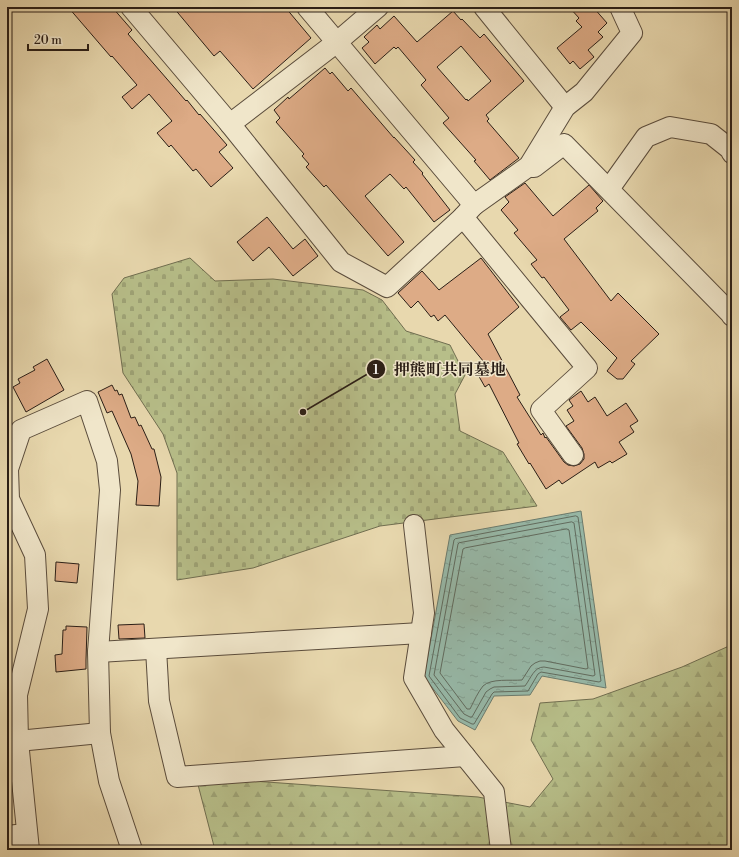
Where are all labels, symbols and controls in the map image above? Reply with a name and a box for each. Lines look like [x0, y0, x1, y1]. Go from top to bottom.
scale bar [28, 26, 88, 52]
text: 20 m [34, 33, 62, 48]
callout: 押熊町共同墓地 [366, 355, 514, 383]
text: 押熊町共同墓地 [394, 360, 506, 380]
text: 1 [373, 363, 379, 378]

